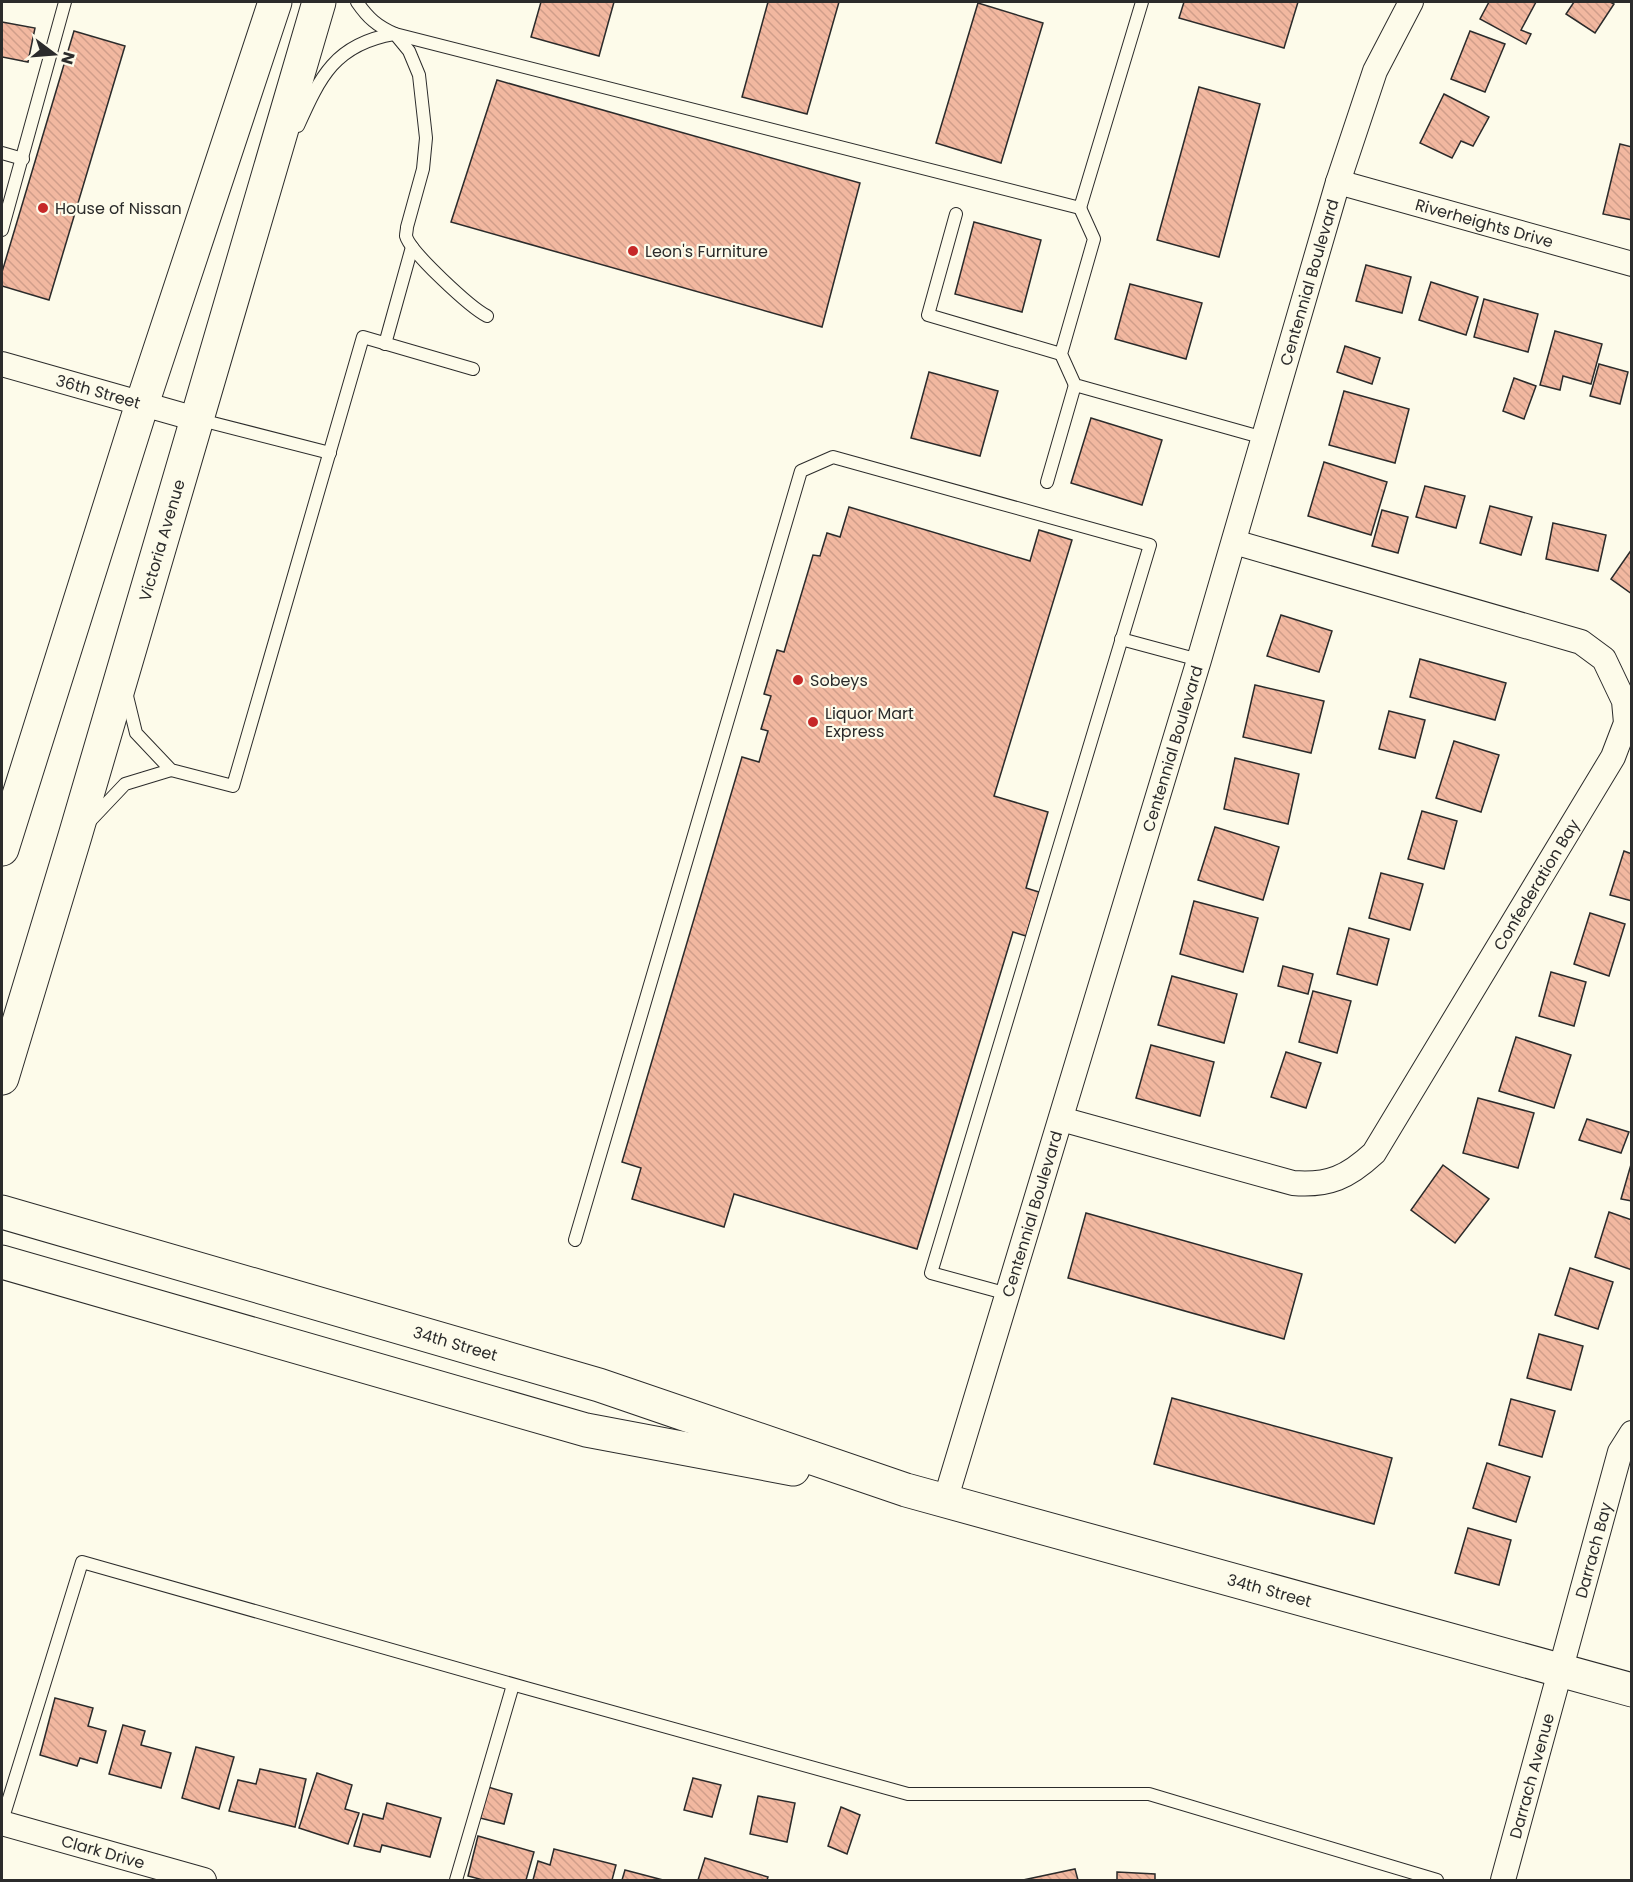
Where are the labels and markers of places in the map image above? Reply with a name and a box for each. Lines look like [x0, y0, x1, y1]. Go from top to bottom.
place label: House of Nissan [55, 197, 182, 220]
marker: House of Nissan [36, 201, 50, 215]
place label: Leon's Furniture [645, 240, 768, 263]
marker: Leon's Furniture [626, 244, 640, 258]
place label: Sobeys [810, 669, 868, 692]
marker: Sobeys [791, 673, 805, 687]
place label: Liquor Mart Express [825, 702, 914, 743]
marker: Liquor Mart Express [806, 715, 820, 729]

